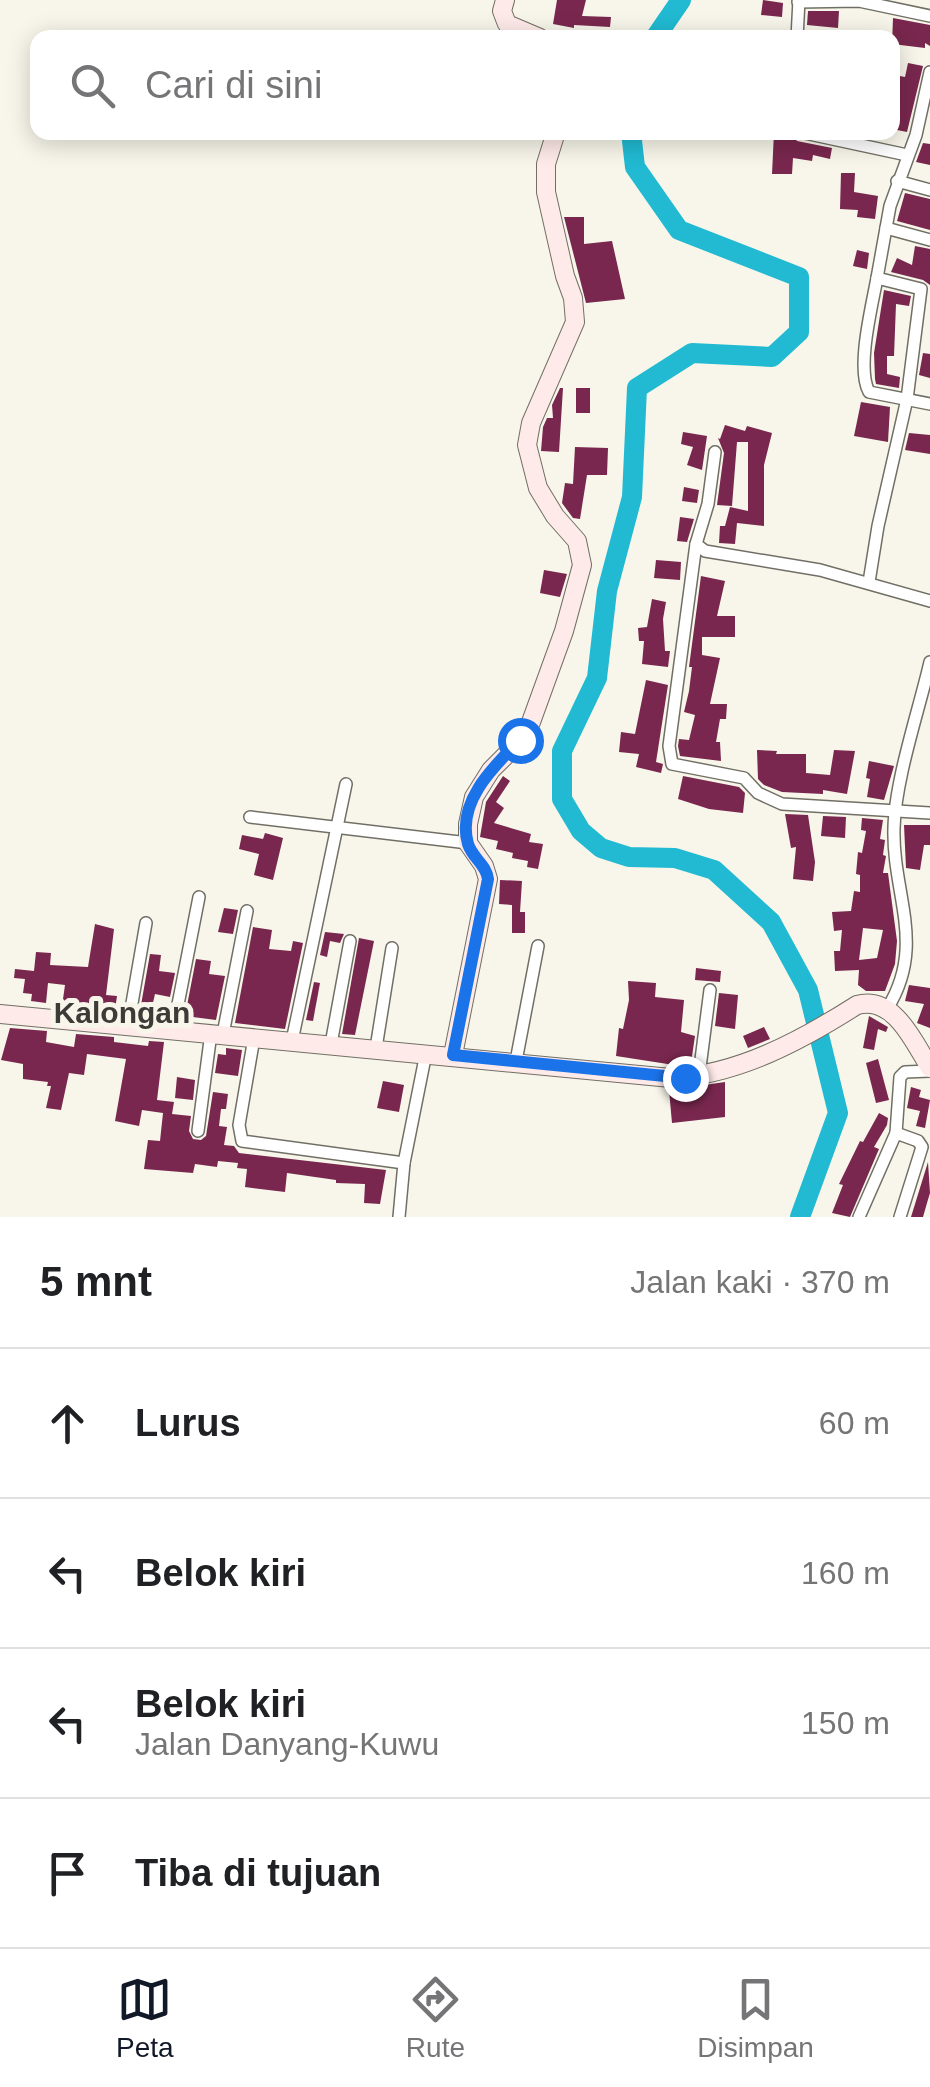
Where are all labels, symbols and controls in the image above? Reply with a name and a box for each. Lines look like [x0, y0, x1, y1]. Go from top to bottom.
search box [30, 30, 900, 140]
icon: search [65, 58, 120, 113]
text: Cari di sini [145, 64, 322, 106]
route start [498, 718, 544, 764]
district label: Kalongan [54, 996, 190, 1029]
route end [663, 1056, 709, 1102]
text: 5 mnt [40, 1258, 152, 1305]
text: Jalan kaki · 370 m [630, 1264, 890, 1300]
icon: ahead [40, 1396, 95, 1451]
text: Lurus [135, 1402, 241, 1444]
text: 60 m [819, 1405, 890, 1441]
icon: left [40, 1546, 95, 1601]
text: Belok kiri [135, 1552, 306, 1594]
text: 160 m [801, 1555, 890, 1591]
text: Belok kiri [135, 1683, 306, 1725]
icon: left [40, 1696, 95, 1751]
text: 150 m [801, 1705, 890, 1741]
text: Jalan Danyang-Kuwu [135, 1726, 439, 1762]
icon: arrive [40, 1846, 95, 1901]
text: Tiba di tujuan [135, 1852, 381, 1894]
tab: Peta [116, 1972, 174, 2064]
tab: Rute [406, 1972, 465, 2064]
tab: Disimpan [697, 1972, 814, 2064]

